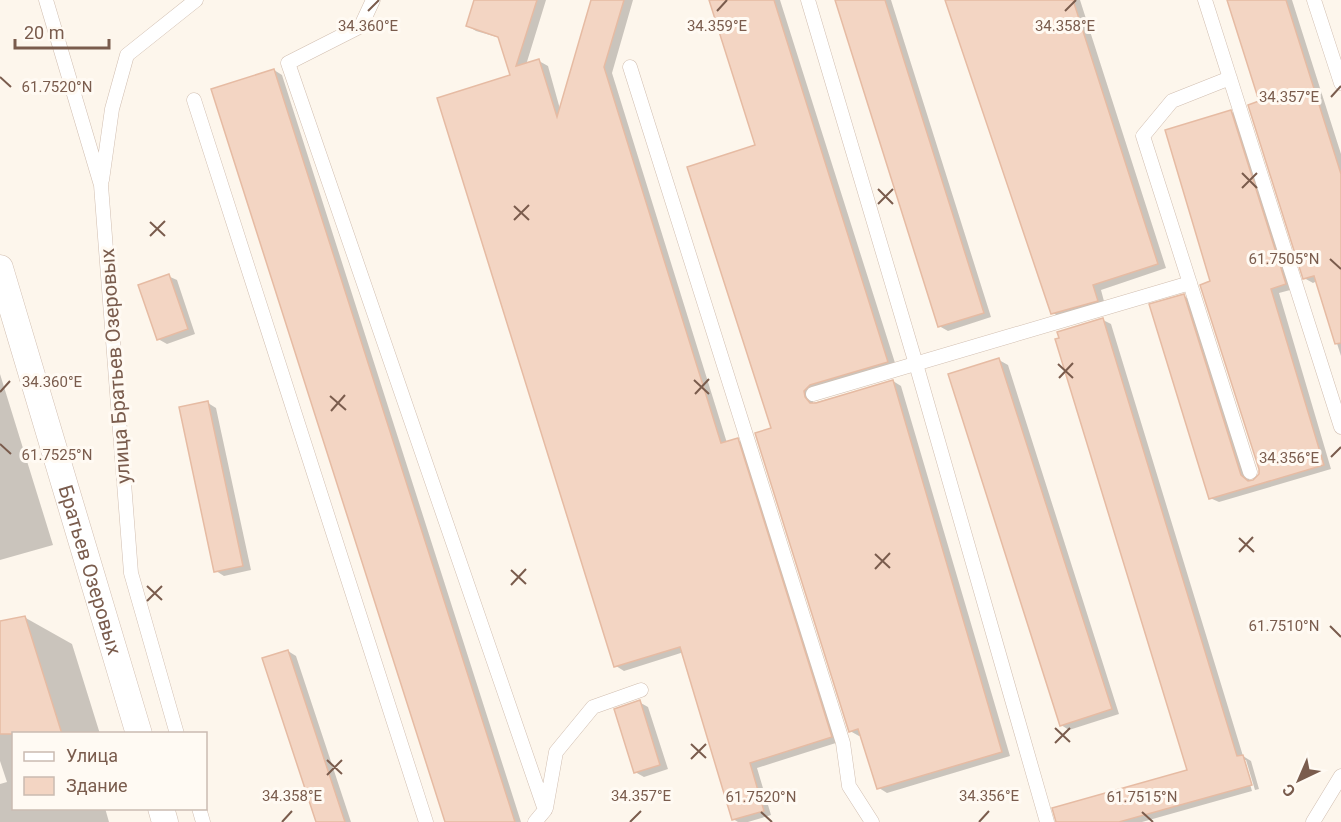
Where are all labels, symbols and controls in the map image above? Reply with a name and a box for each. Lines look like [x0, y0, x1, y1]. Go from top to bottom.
scale bar [15, 12, 110, 50]
text: 34.360°E [338, 17, 399, 35]
text: 34.359°E [687, 17, 748, 35]
text: 34.358°E [1035, 17, 1096, 35]
text: 20 m [24, 22, 64, 43]
text: 61.7520°N [22, 78, 92, 96]
text: 34.357°E [1259, 88, 1320, 106]
street label: улица Братьев Озеровых [95, 247, 135, 485]
text: 61.7505°N [1249, 250, 1319, 268]
text: 34.360°E [22, 373, 83, 391]
text: 61.7525°N [22, 446, 92, 464]
text: 34.356°E [1259, 449, 1320, 467]
street label: Братьев Озеровых [53, 482, 127, 658]
text: 61.7510°N [1249, 617, 1319, 635]
legend [12, 732, 207, 810]
text: Улица [66, 745, 118, 766]
north arrow [1269, 750, 1329, 810]
text: Здание [66, 775, 128, 796]
text: С [1279, 780, 1299, 801]
text: 34.358°E [262, 787, 323, 805]
text: 34.357°E [611, 787, 672, 805]
text: 34.356°E [959, 787, 1020, 805]
text: 61.7520°N [726, 788, 796, 806]
text: 61.7515°N [1107, 788, 1177, 806]

